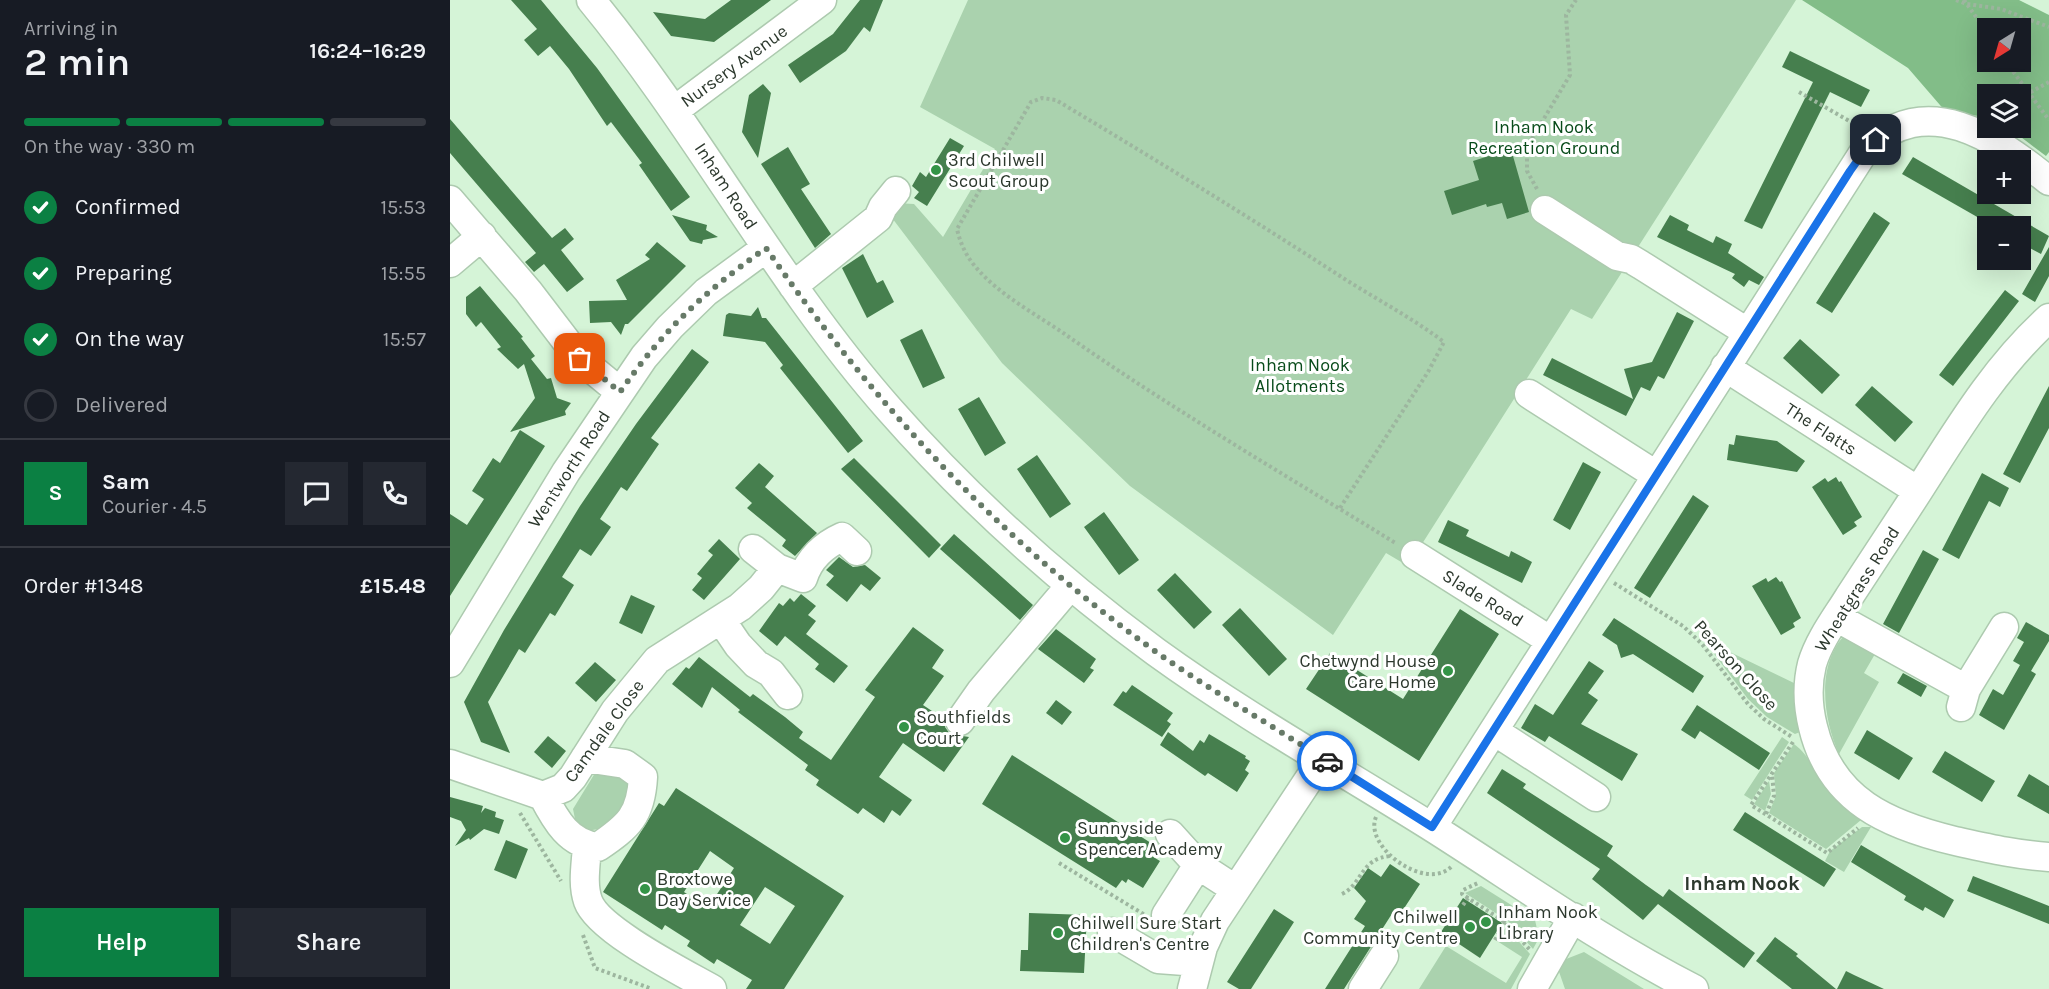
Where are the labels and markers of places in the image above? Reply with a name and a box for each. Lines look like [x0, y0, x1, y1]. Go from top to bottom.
pin [1850, 114, 1901, 165]
place label: 3rd Chilwell Scout Group [948, 149, 1049, 192]
marker: 3rd Chilwell Scout Group [929, 163, 943, 177]
pin [554, 333, 605, 384]
place label: Chetwynd House Care Home [1299, 650, 1436, 693]
marker: Chetwynd House Care Home [1441, 664, 1455, 678]
place label: Southfields Court [916, 706, 1011, 749]
marker: Southfields Court [897, 720, 911, 734]
place label: Sunnyside Spencer Academy [1077, 817, 1223, 860]
marker: Sunnyside Spencer Academy [1058, 831, 1072, 845]
place label: Broxtowe Day Service [657, 868, 751, 911]
marker: Broxtowe Day Service [638, 882, 652, 896]
place label: Inham Nook Library [1498, 901, 1598, 944]
place label: Chilwell Community Centre [1303, 906, 1458, 949]
place label: Chilwell Sure Start Children's Centre [1070, 912, 1222, 955]
marker: Inham Nook Library [1479, 915, 1493, 929]
marker: Chilwell Community Centre [1463, 920, 1477, 934]
marker: Chilwell Sure Start Children's Centre [1051, 926, 1065, 940]

